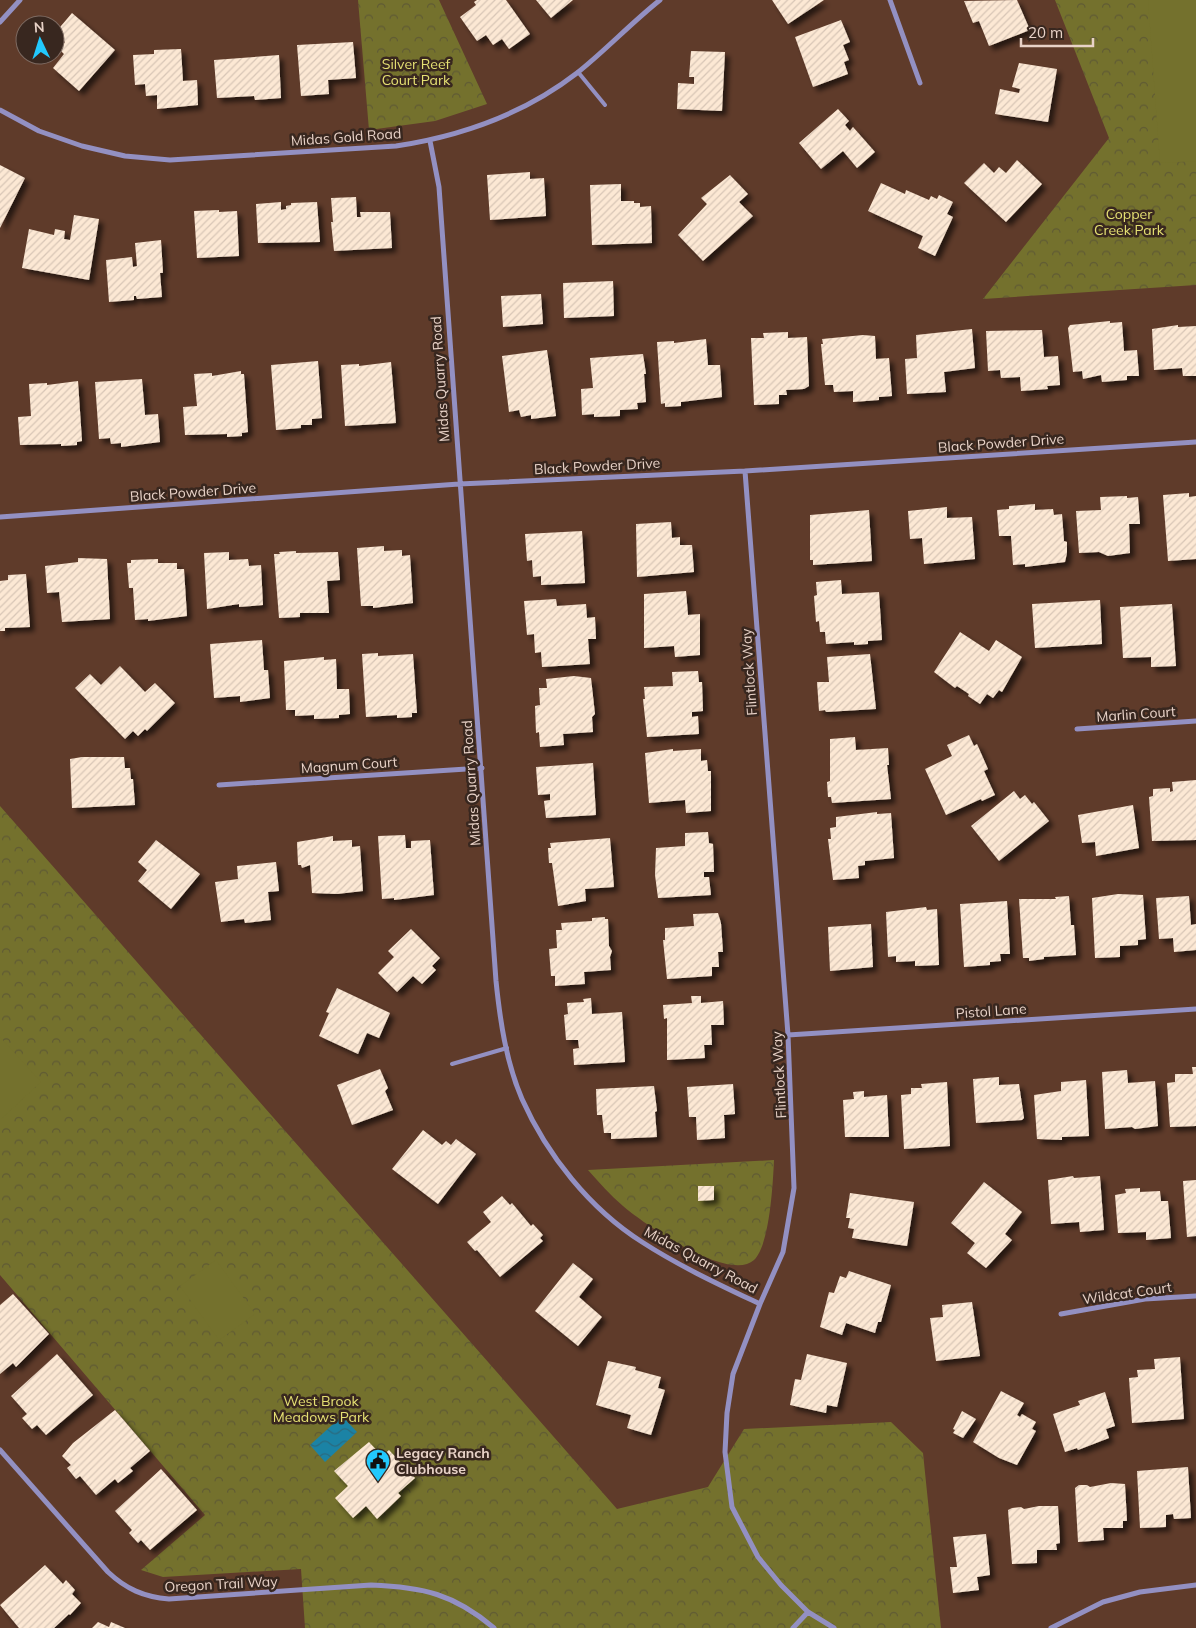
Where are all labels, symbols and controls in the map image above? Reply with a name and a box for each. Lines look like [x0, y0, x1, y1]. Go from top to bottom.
north arrow [15, 15, 65, 65]
scale bar [1021, 15, 1094, 47]
text: N [33, 18, 45, 36]
text: 20 m [1028, 23, 1063, 42]
park label: Silver Reef Court Park [382, 55, 451, 89]
street label: Midas Gold Road [290, 124, 402, 150]
park label: Copper Creek Park [1094, 205, 1165, 239]
street label: Midas Quarry Road [427, 316, 453, 442]
street label: Black Powder Drive [937, 430, 1065, 456]
street label: Black Powder Drive [533, 454, 661, 478]
street label: Black Powder Drive [129, 479, 257, 505]
street label: Flintlock Way [737, 627, 761, 716]
street label: Marlin Court [1096, 702, 1176, 726]
street label: Midas Quarry Road [458, 720, 484, 846]
street label: Magnum Court [300, 753, 398, 777]
street label: Pistol Lane [955, 1000, 1027, 1022]
street label: Flintlock Way [768, 1030, 790, 1119]
street label: Midas Quarry Road [641, 1222, 761, 1298]
street label: Wildcat Court [1081, 1278, 1173, 1308]
park label: West Brook Meadows Park [273, 1392, 370, 1426]
place label: Legacy Ranch Clubhouse [396, 1444, 490, 1478]
public building icon: Legacy Ranch Clubhouse [365, 1448, 391, 1482]
street label: Oregon Trail Way [164, 1572, 279, 1596]

